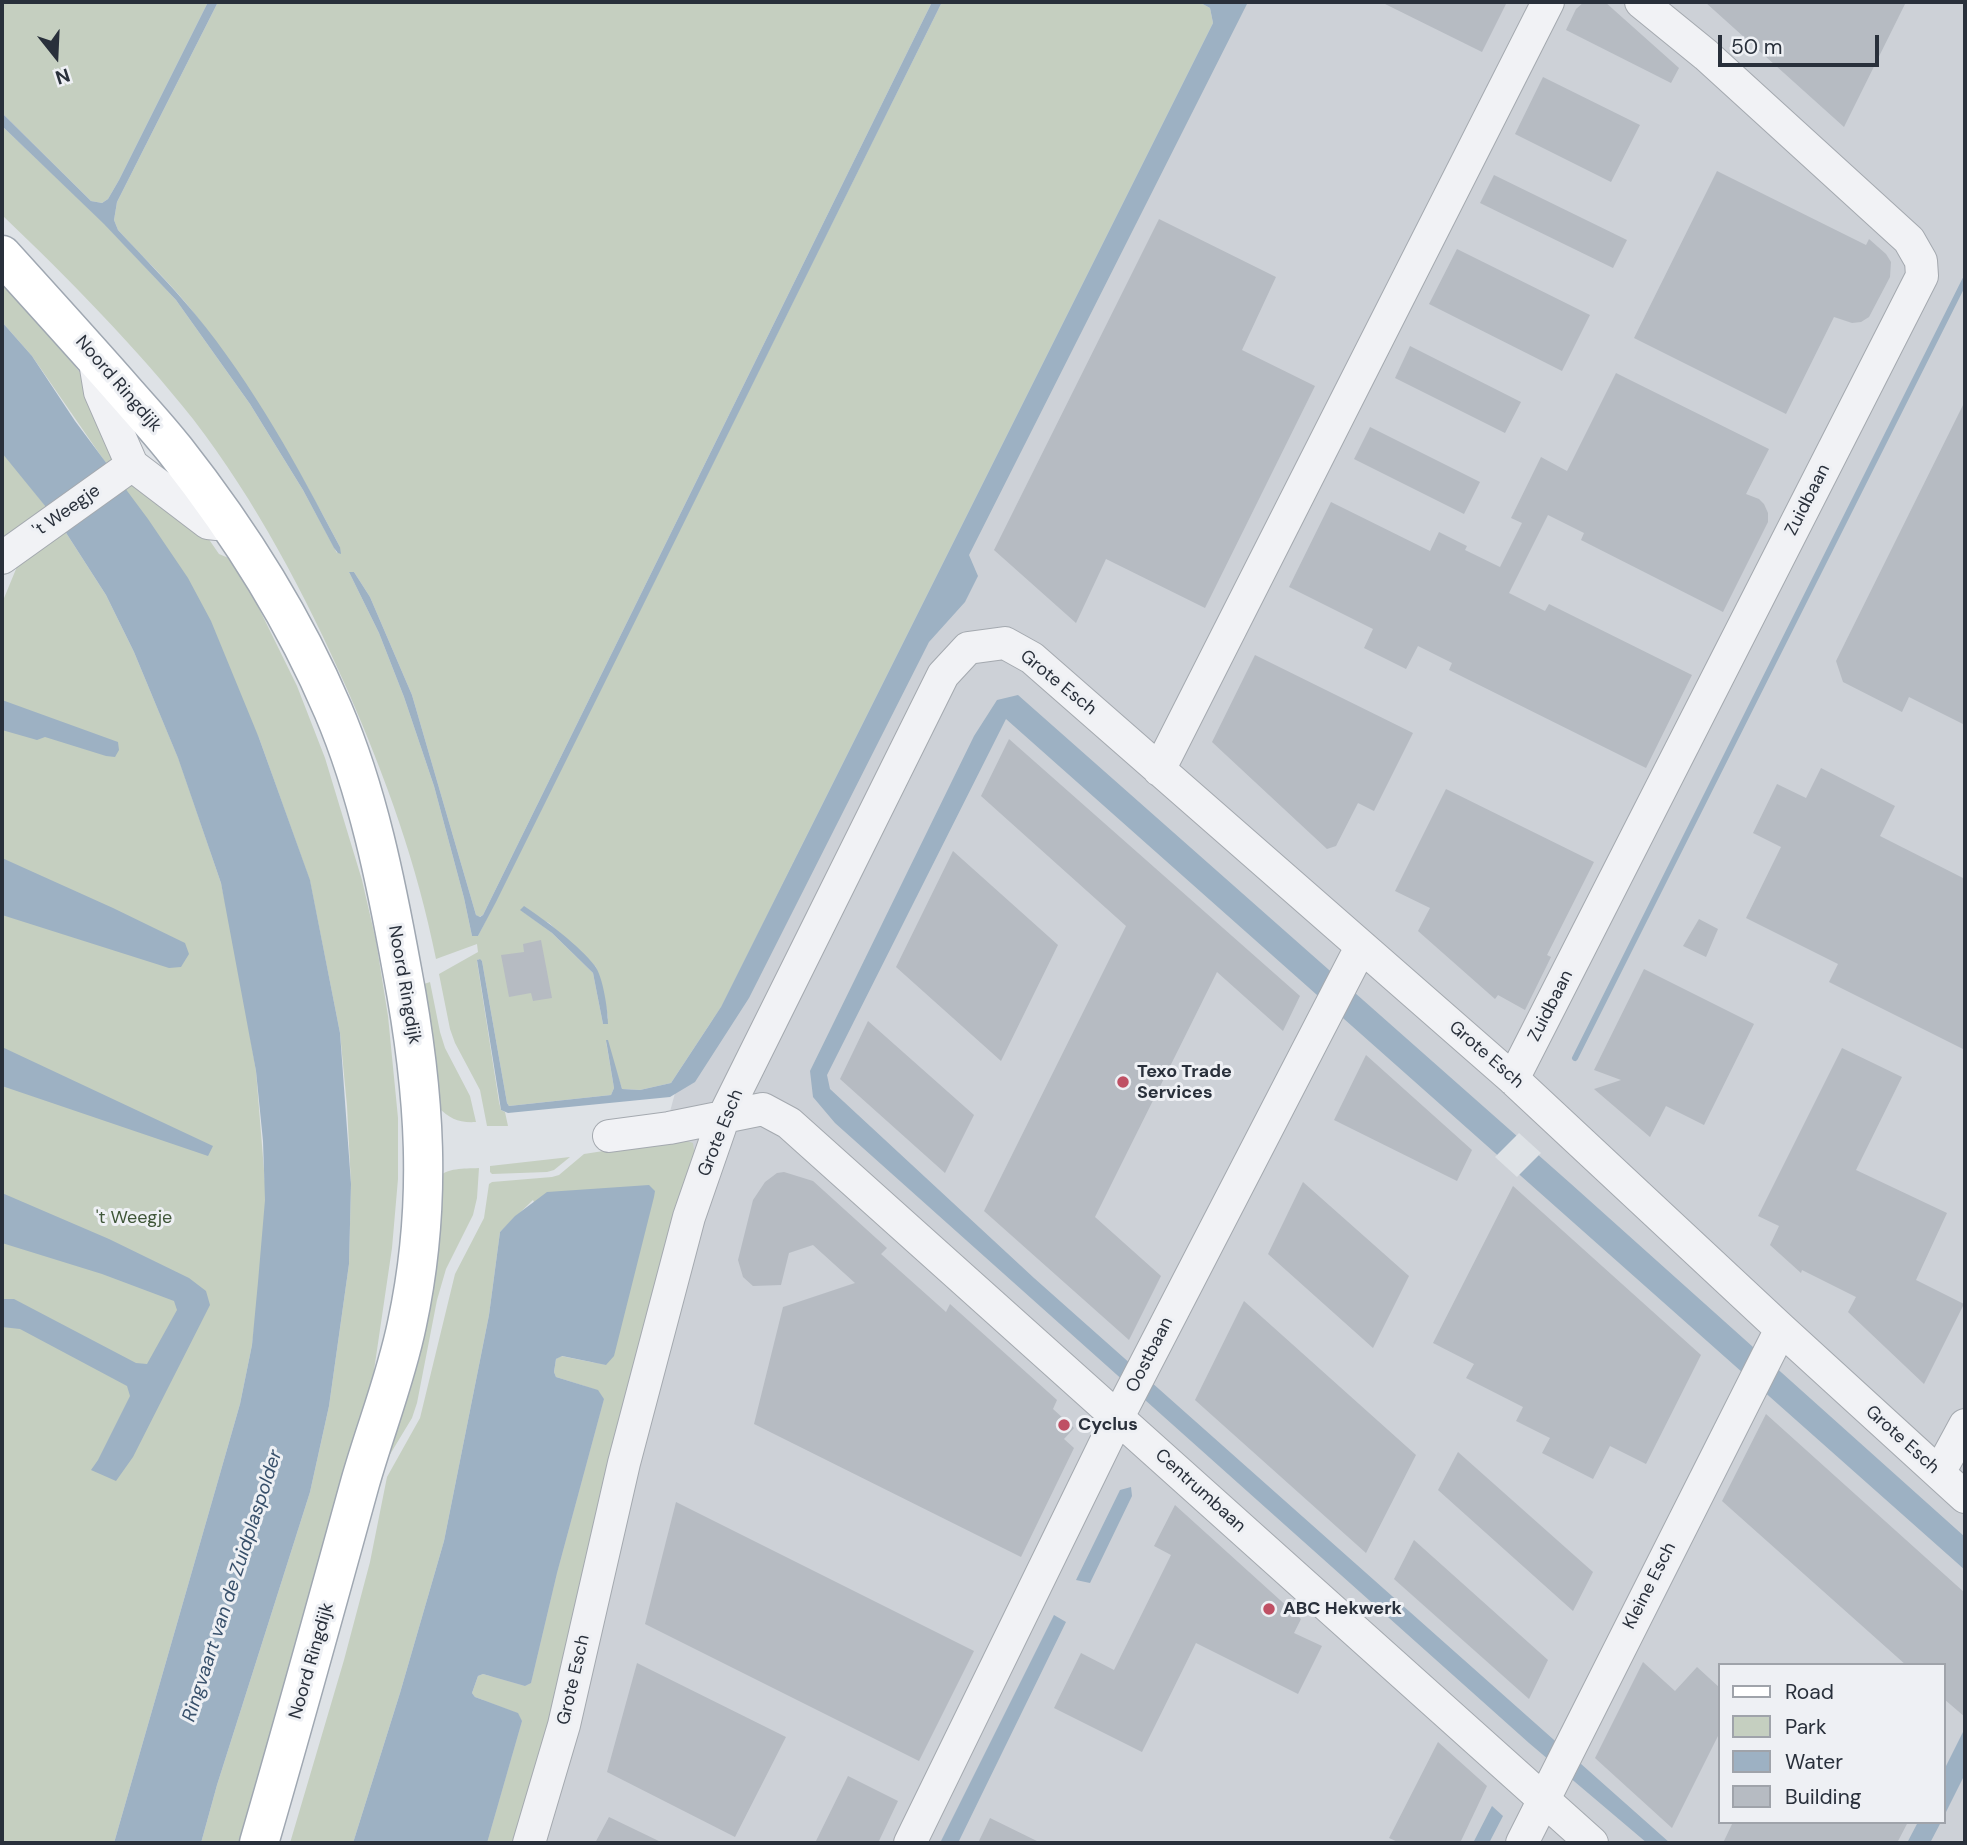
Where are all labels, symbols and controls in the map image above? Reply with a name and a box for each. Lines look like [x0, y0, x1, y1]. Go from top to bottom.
north arrow [21, 21, 91, 91]
scale bar [1722, 21, 1883, 65]
text: 50 m [1731, 33, 1782, 61]
text: N [52, 62, 73, 90]
street label: Noord Ringdijk [70, 332, 166, 436]
street label: Zuidbaan [1781, 461, 1835, 539]
street label: 't Weegje [29, 480, 105, 542]
street label: Grote Esch [1015, 646, 1101, 720]
street label: Noord Ringdijk [383, 924, 425, 1046]
street label: Zuidbaan [1524, 967, 1578, 1045]
street label: Grote Esch [1444, 1017, 1528, 1093]
place label: Texo Trade Services [1137, 1061, 1232, 1104]
marker: Texo Trade Services [1115, 1074, 1131, 1090]
street label: Grote Esch [694, 1086, 748, 1180]
park label: 't Weegje [96, 1207, 172, 1229]
street label: Oostbaan [1122, 1314, 1178, 1396]
street label: Grote Esch [1861, 1401, 1943, 1479]
place label: Cyclus [1078, 1414, 1138, 1436]
marker: Cyclus [1056, 1417, 1072, 1433]
street label: Centrumbaan [1150, 1445, 1250, 1537]
water label: Ringvaart van de Zuidplaspolder [178, 1447, 288, 1725]
street label: Kleine Esch [1619, 1539, 1681, 1633]
place label: ABC Hekwerk [1283, 1598, 1402, 1620]
street label: Noord Ringdijk [285, 1600, 339, 1722]
marker: ABC Hekwerk [1261, 1601, 1277, 1617]
street label: Grote Esch [553, 1633, 595, 1727]
legend [1718, 1663, 1946, 1824]
text: Road [1785, 1678, 1834, 1706]
text: Park [1785, 1713, 1826, 1741]
text: Water [1785, 1748, 1843, 1776]
text: Building [1785, 1783, 1861, 1811]

